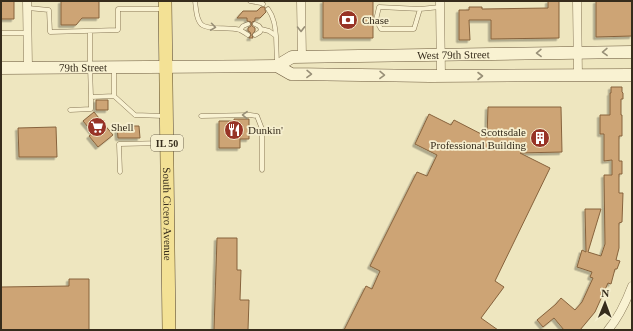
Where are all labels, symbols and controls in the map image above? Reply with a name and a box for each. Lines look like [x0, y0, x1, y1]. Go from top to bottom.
bank icon: Chase [337, 9, 359, 31]
place label: Chase [362, 14, 389, 26]
one-way arrow [210, 22, 216, 31]
one-way arrow [297, 26, 306, 32]
street label: West 79th Street [417, 48, 490, 61]
one-way arrow [602, 48, 608, 57]
one-way arrow [536, 49, 542, 57]
street label: 79th Street [59, 61, 107, 74]
one-way arrow [306, 70, 312, 78]
one-way arrow [379, 71, 385, 80]
one-way arrow [477, 72, 483, 80]
one-way arrow [242, 111, 248, 119]
supermarket icon: Shell [86, 116, 108, 138]
restaurant icon: Dunkin' [223, 119, 245, 141]
place label: Shell [111, 121, 134, 133]
place label: Dunkin' [248, 124, 283, 136]
place label: Scottsdale Professional Building [430, 126, 526, 151]
building icon: Scottsdale Professional Building [529, 127, 551, 149]
road number: IL 50 [151, 135, 183, 151]
street label: South Cicero Avenue [161, 167, 174, 261]
north arrow [585, 283, 625, 323]
text: N [601, 287, 609, 299]

